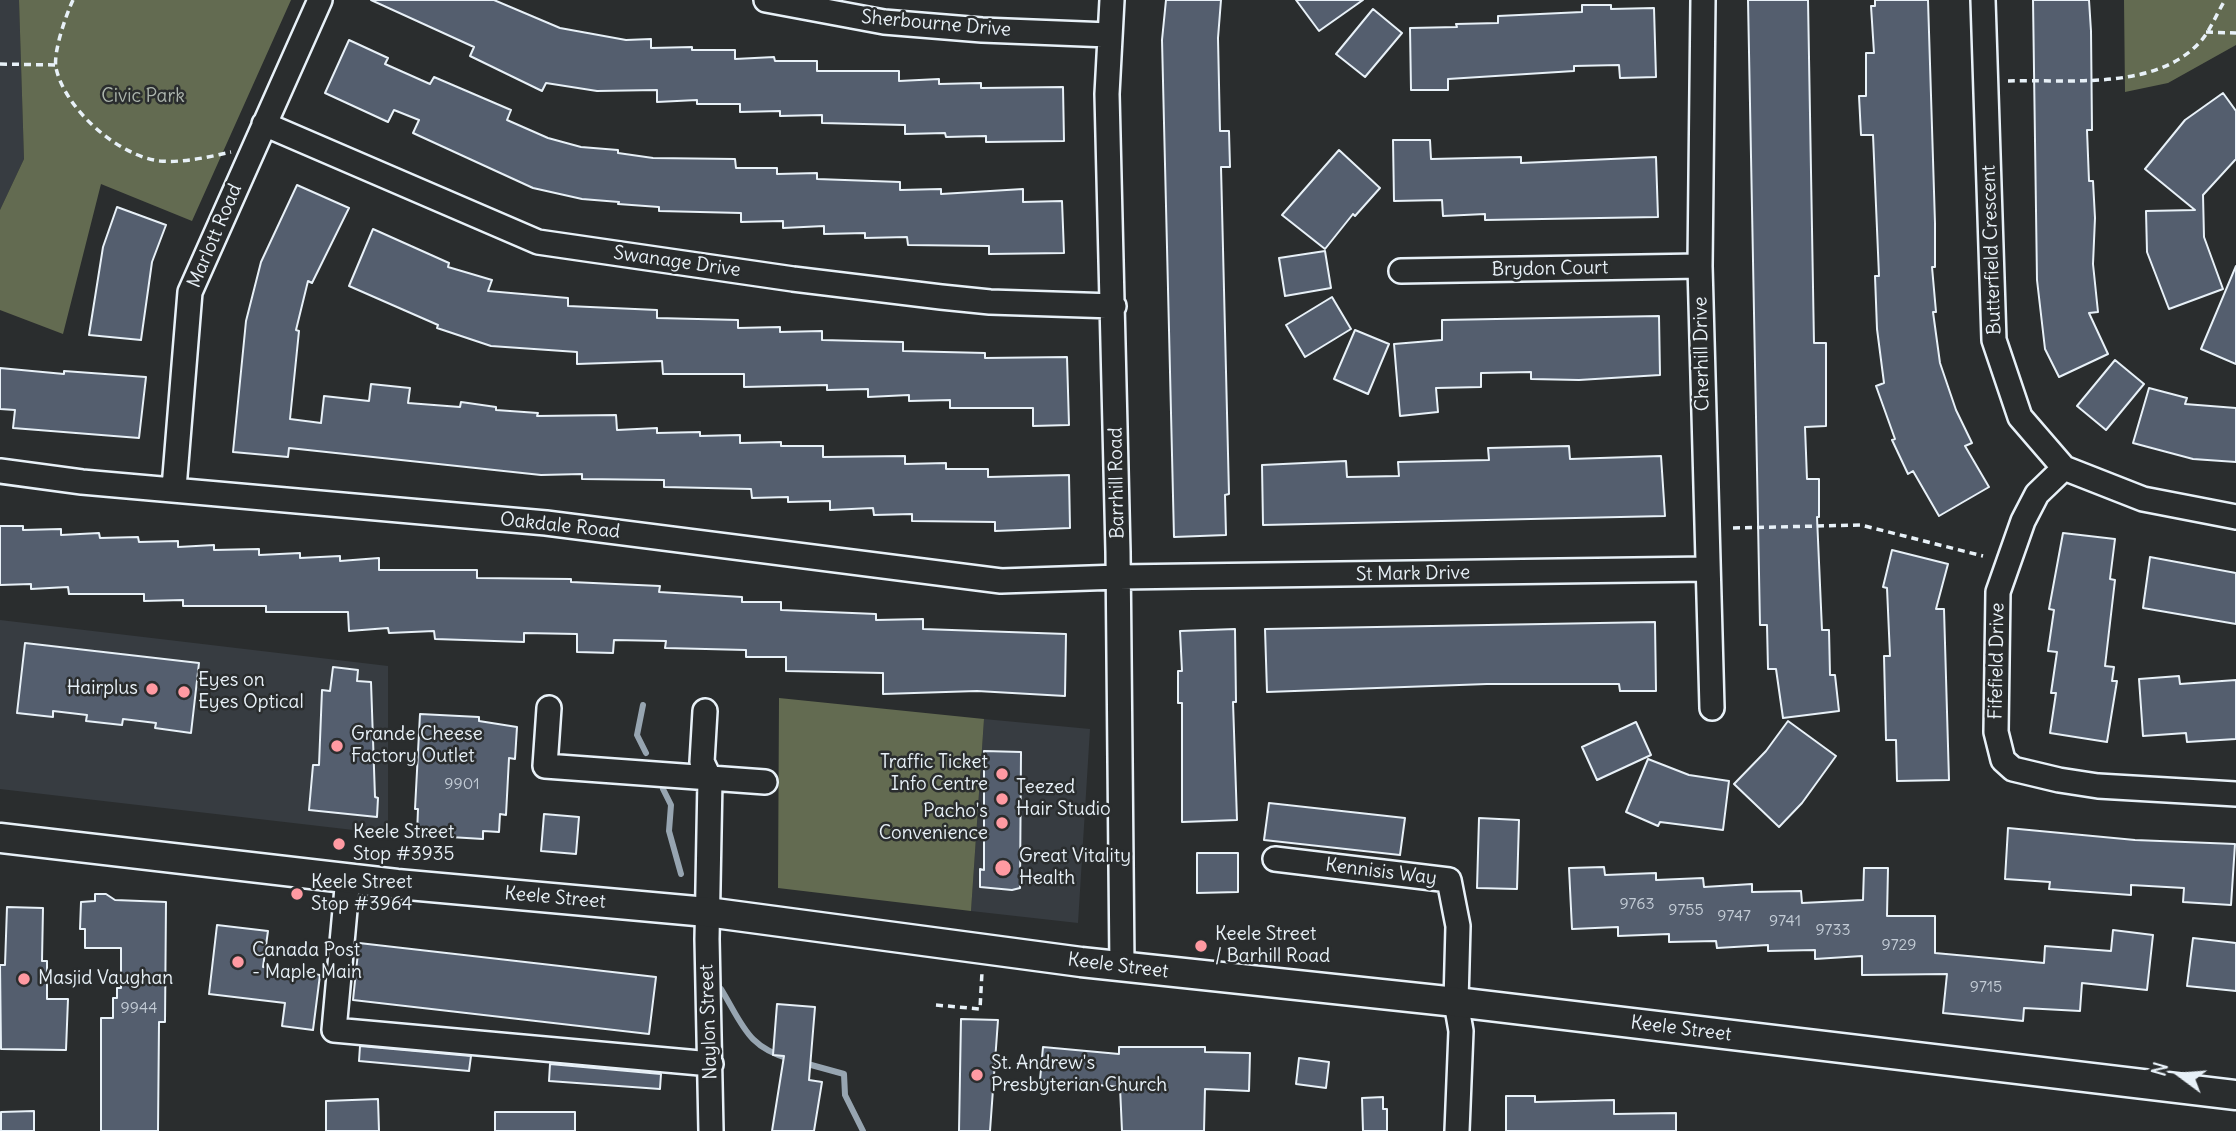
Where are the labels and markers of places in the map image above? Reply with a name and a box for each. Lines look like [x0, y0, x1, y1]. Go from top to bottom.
place label: Eyes on Eyes Optical [198, 670, 304, 714]
place label: Hairplus [67, 678, 138, 700]
marker: Hairplus [144, 681, 160, 697]
marker: Eyes on Eyes Optical [176, 684, 192, 700]
place label: Grande Cheese Factory Outlet [351, 724, 483, 768]
marker: Grande Cheese Factory Outlet [329, 738, 345, 754]
place label: Traffic Ticket Info Centre [880, 752, 988, 796]
marker: Traffic Ticket Info Centre [994, 766, 1010, 782]
place label: Teezed Hair Studio [1016, 777, 1111, 821]
marker: Teezed Hair Studio [994, 791, 1010, 807]
place label: Pacho's Convenience [879, 801, 988, 845]
marker: Pacho's Convenience [994, 815, 1010, 831]
place label: Keele Street Stop #3935 [353, 822, 454, 866]
marker: Keele Street Stop #3935 [331, 836, 347, 852]
place label: Great Vitality Health [1019, 846, 1131, 890]
marker: Great Vitality Health [993, 858, 1013, 878]
place label: Keele Street Stop #3964 [311, 872, 413, 916]
marker: Keele Street Stop #3964 [289, 886, 305, 902]
place label: Keele Street / Barhill Road [1215, 924, 1330, 968]
marker: Keele Street / Barhill Road [1193, 938, 1209, 954]
place label: Canada Post - Maple Main [252, 940, 362, 984]
marker: Canada Post - Maple Main [230, 954, 246, 970]
place label: Masjid Vaughan [38, 968, 173, 990]
marker: Masjid Vaughan [16, 971, 32, 987]
place label: St. Andrew's Presbyterian Church [991, 1053, 1167, 1097]
marker: St. Andrew's Presbyterian Church [969, 1067, 985, 1083]

